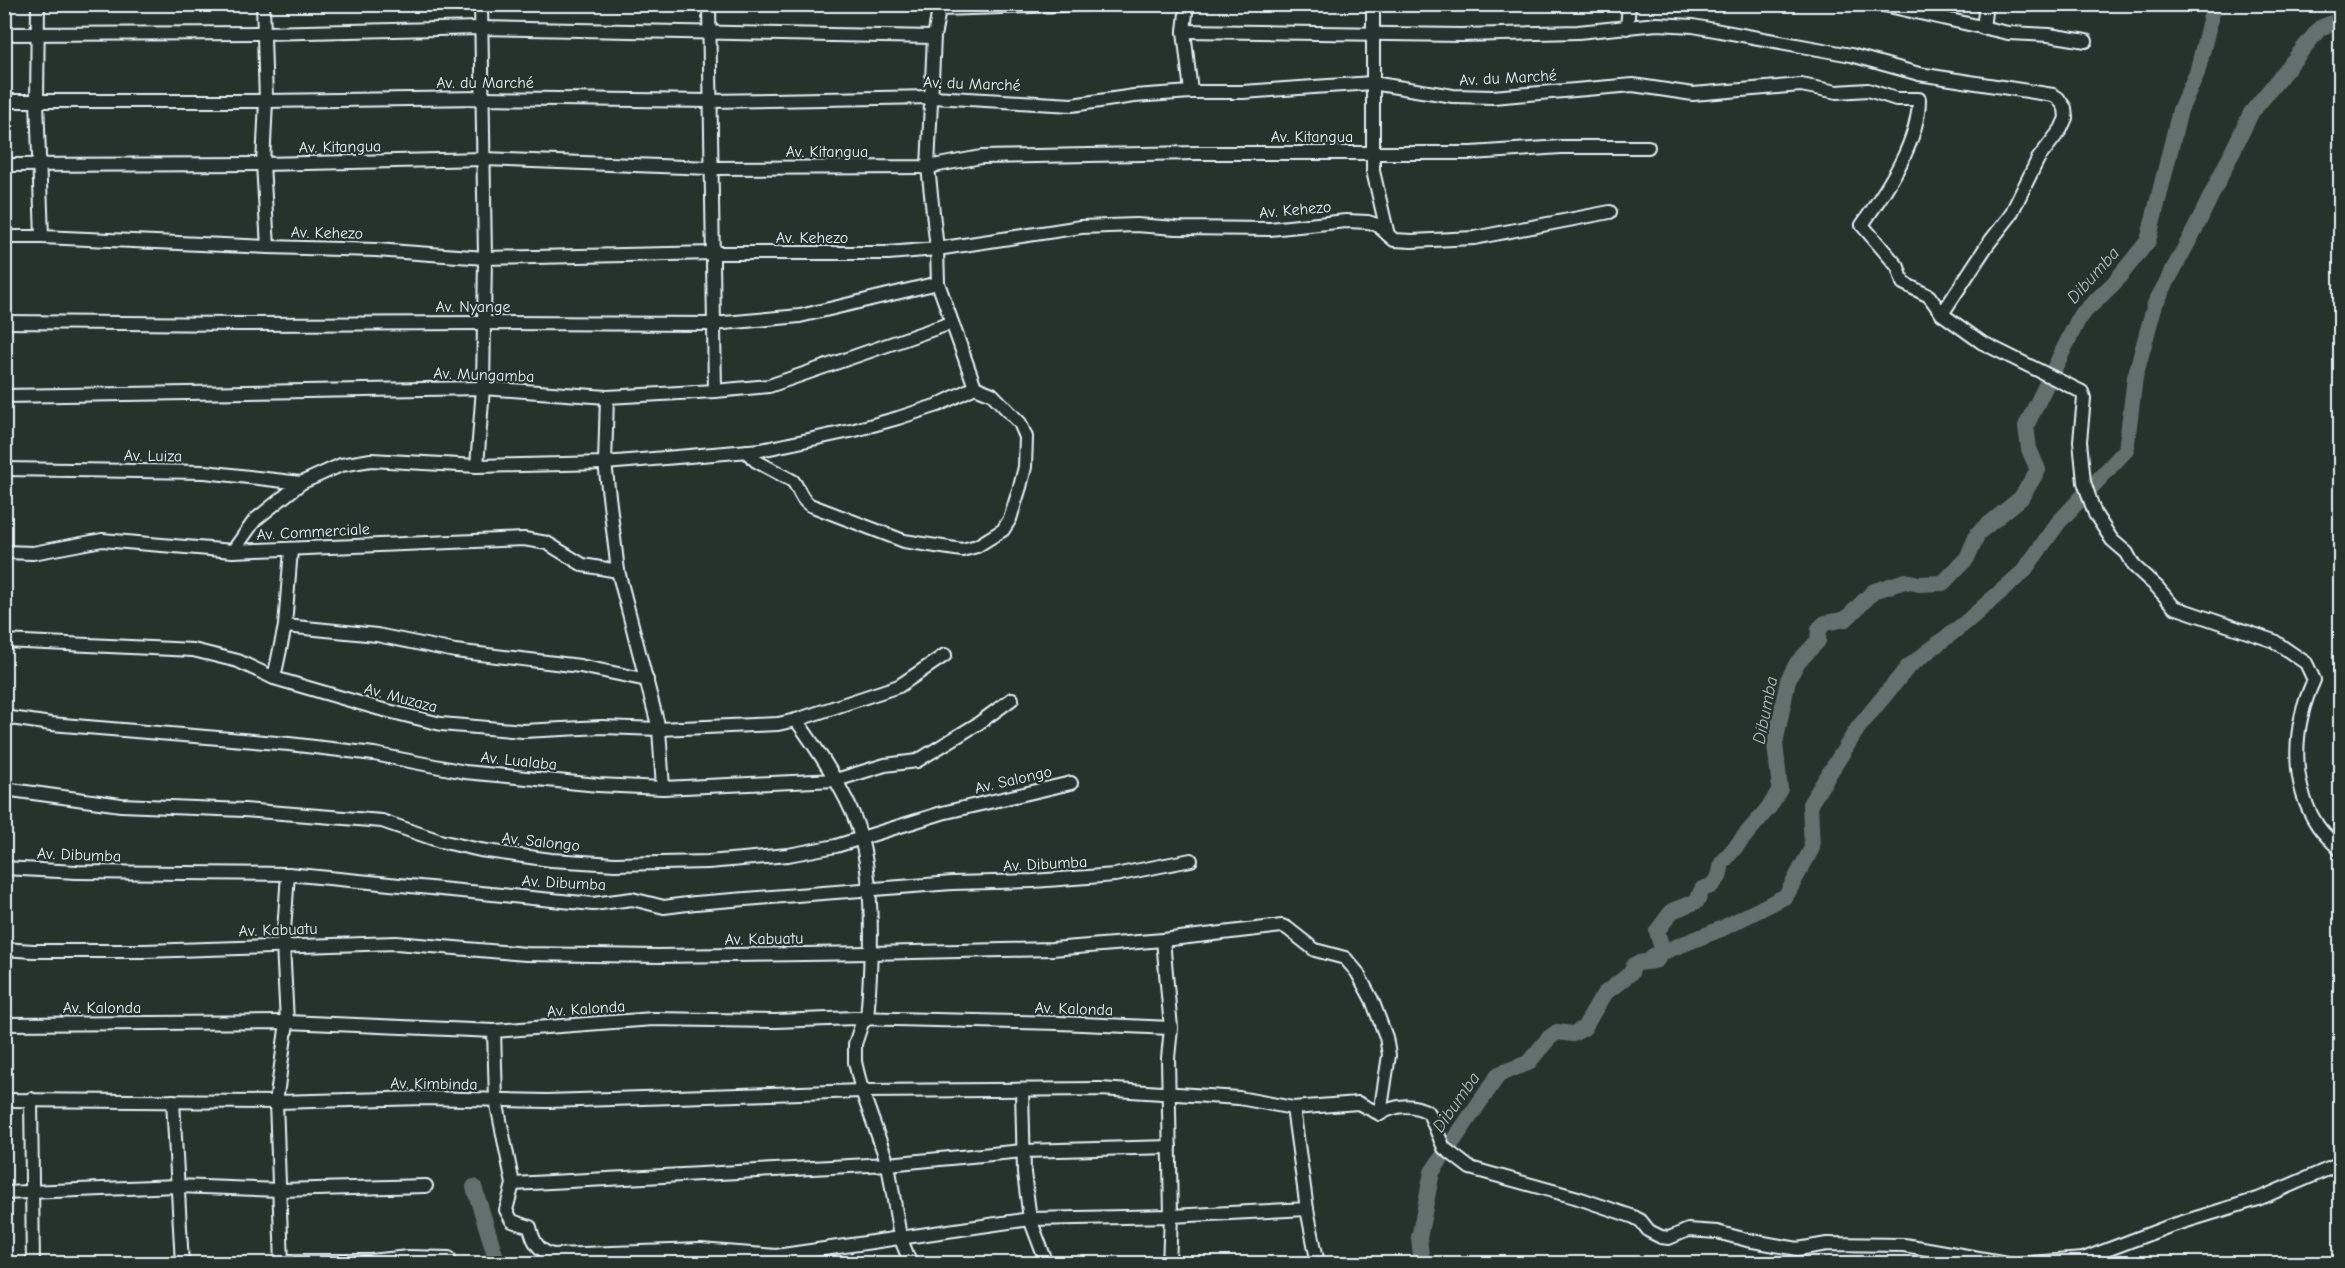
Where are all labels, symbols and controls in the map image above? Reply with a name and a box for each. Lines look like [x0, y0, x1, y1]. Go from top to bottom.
street label: Av. du Marché [1459, 66, 1557, 90]
street label: Av. du Marché [923, 73, 1021, 95]
street label: Av. du Marché [436, 74, 534, 92]
street label: Av. Kitangua [1271, 128, 1353, 146]
street label: Av. Kitangua [299, 137, 381, 157]
street label: Av. Kitangua [786, 143, 868, 161]
street label: Av. Kehezo [1258, 198, 1332, 222]
street label: Av. Kehezo [291, 223, 363, 243]
street label: Av. Kehezo [776, 229, 848, 247]
water label: Dibumba [2063, 243, 2124, 308]
street label: Av. Nyange [436, 298, 510, 316]
street label: Av. Mungamba [433, 364, 535, 386]
street label: Av. Luiza [124, 446, 182, 466]
street label: Av. Commerciale [256, 520, 370, 544]
water label: Dibumba [1749, 675, 1782, 746]
street label: Av. Muzaza [362, 680, 439, 716]
street label: Av. Lualaba [480, 748, 558, 774]
street label: Av. Salongo [973, 762, 1054, 798]
street label: Av. Salongo [501, 829, 581, 855]
street label: Av. Dibumba [37, 845, 121, 865]
street label: Av. Dibumba [1003, 853, 1088, 875]
street label: Av. Dibumba [521, 872, 606, 894]
street label: Av. Kabuatu [238, 920, 318, 940]
street label: Av. Kabuatu [724, 929, 804, 949]
street label: Av. Kalonda [546, 997, 626, 1021]
street label: Av. Kalonda [63, 999, 141, 1017]
street label: Av. Kalonda [1034, 999, 1114, 1019]
water label: Dibumba [1428, 1068, 1485, 1136]
street label: Av. Kimbinda [390, 1074, 478, 1094]

